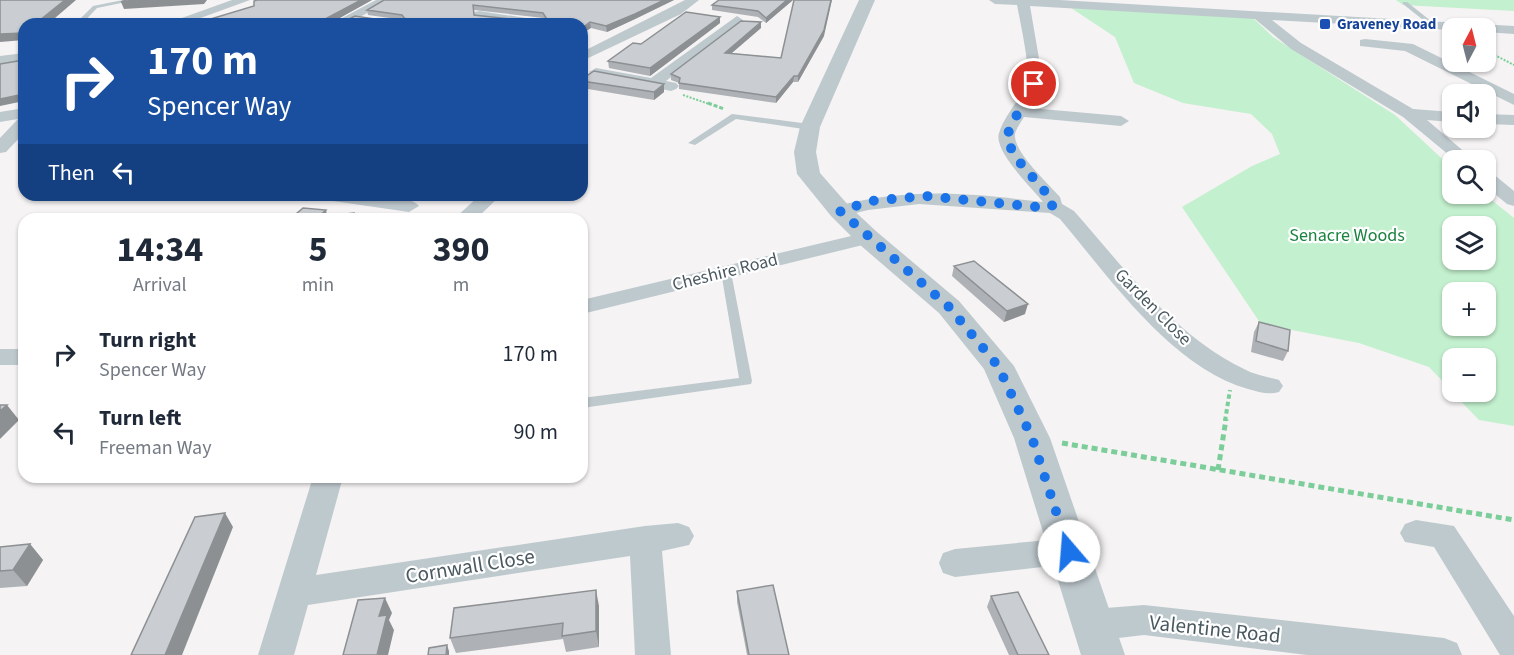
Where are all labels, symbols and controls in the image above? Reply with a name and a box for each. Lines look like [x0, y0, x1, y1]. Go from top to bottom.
place label: Graveney Road [1337, 14, 1436, 35]
marker: Graveney Road [1318, 17, 1332, 31]
north arrow [1442, 18, 1496, 72]
map controls [1442, 18, 1496, 402]
text: 170 m [147, 31, 258, 91]
icon: right [48, 42, 126, 120]
pin [1008, 58, 1059, 109]
icon: arrive [1017, 67, 1050, 100]
button: sound [1442, 84, 1496, 138]
text: Spencer Way [147, 87, 291, 126]
button: search [1442, 150, 1496, 204]
icon: left [107, 156, 140, 189]
text: Then [48, 157, 95, 189]
button: layers [1442, 216, 1496, 270]
park label: Senacre Woods [1289, 223, 1405, 248]
text: 14:34 [116, 224, 203, 275]
text: 5 [308, 224, 327, 275]
text: 390 [433, 224, 490, 275]
street label: Cheshire Road [670, 247, 780, 297]
street label: Garden Close [1109, 263, 1197, 351]
text: Arrival [133, 271, 187, 299]
text: min [302, 271, 334, 299]
text: m [453, 271, 469, 299]
button: + [1442, 282, 1496, 336]
text: Turn right [99, 324, 196, 356]
icon: right [48, 338, 81, 371]
text: 170 m [503, 338, 558, 370]
button: − [1442, 348, 1496, 402]
text: Spencer Way [99, 356, 206, 384]
text: Turn left [99, 402, 181, 434]
icon: left [48, 416, 81, 449]
text: 90 m [513, 416, 558, 448]
text: Freeman Way [99, 434, 211, 462]
position arrow [1037, 519, 1101, 583]
street label: Cornwall Close [403, 541, 537, 591]
street label: Valentine Road [1148, 607, 1282, 651]

